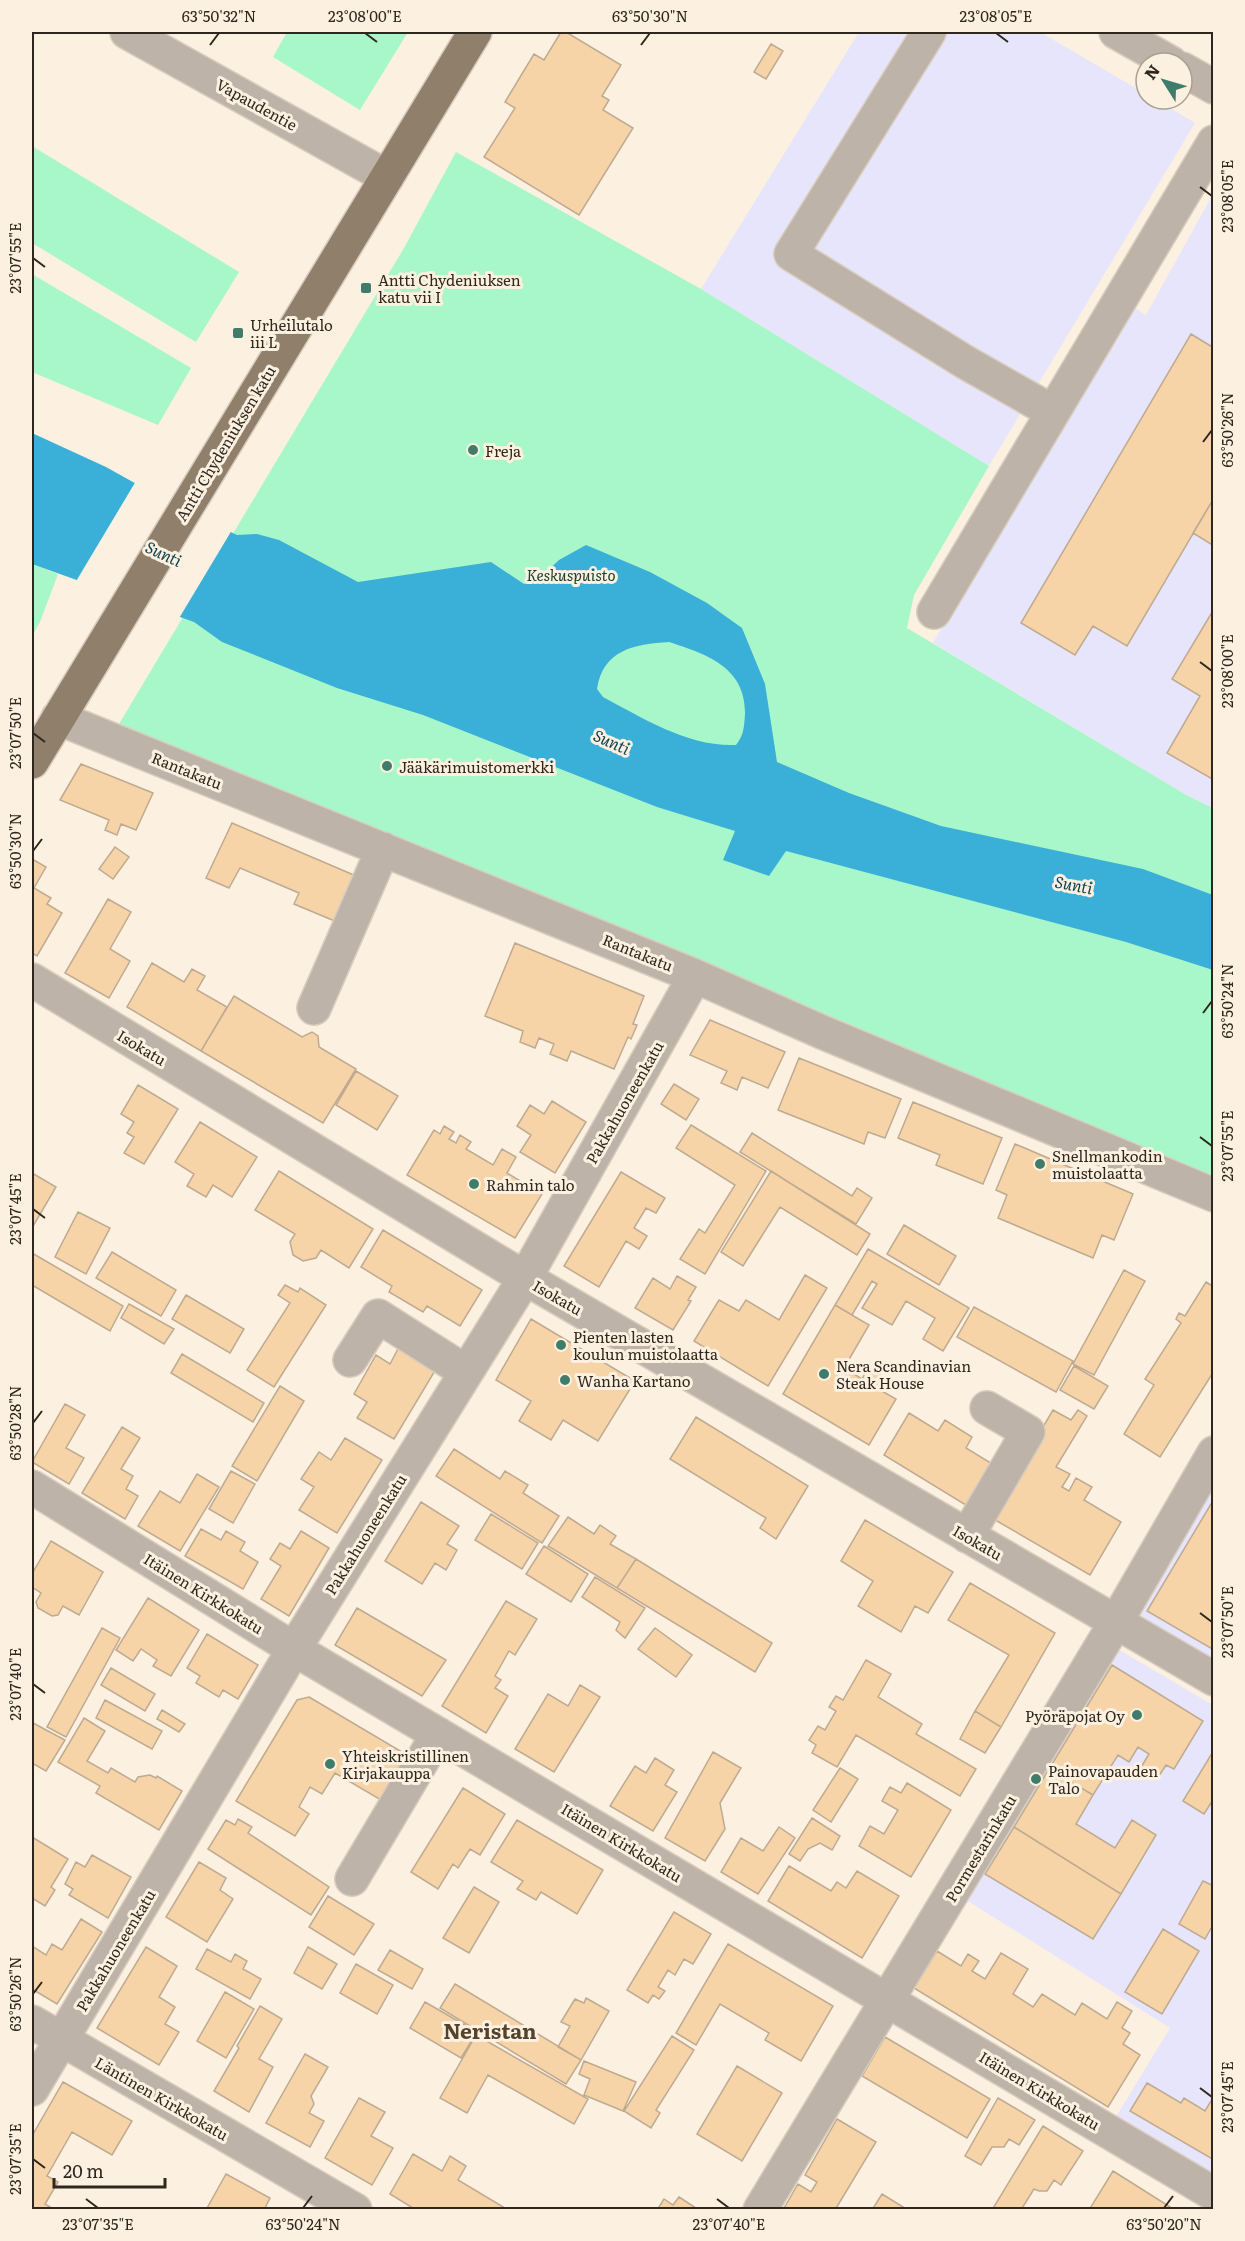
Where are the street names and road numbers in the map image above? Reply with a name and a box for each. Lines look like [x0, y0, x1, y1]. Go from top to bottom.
street label: Vapaudentie [212, 72, 302, 136]
street label: Antti Chydeniuksen katu [169, 360, 281, 525]
street label: Rantakatu [148, 745, 226, 795]
street label: Rantakatu [599, 927, 677, 977]
street label: Isokatu [113, 1023, 171, 1071]
street label: Pakkahuoneenkatu [579, 1036, 669, 1168]
street label: Isokatu [529, 1274, 587, 1321]
street label: Pakkahuoneenkatu [319, 1469, 412, 1599]
street label: Isokatu [949, 1519, 1007, 1566]
street label: Itäinen Kirkkokatu [140, 1547, 269, 1639]
street label: Pormestarinkatu [939, 1790, 1021, 1906]
street label: Itäinen Kirkkokatu [557, 1797, 687, 1887]
street label: Pakkahuoneenkatu [69, 1884, 161, 2015]
street label: Itäinen Kirkkokatu [975, 2045, 1105, 2135]
street label: Läntinen Kirkkokatu [91, 2050, 233, 2146]

